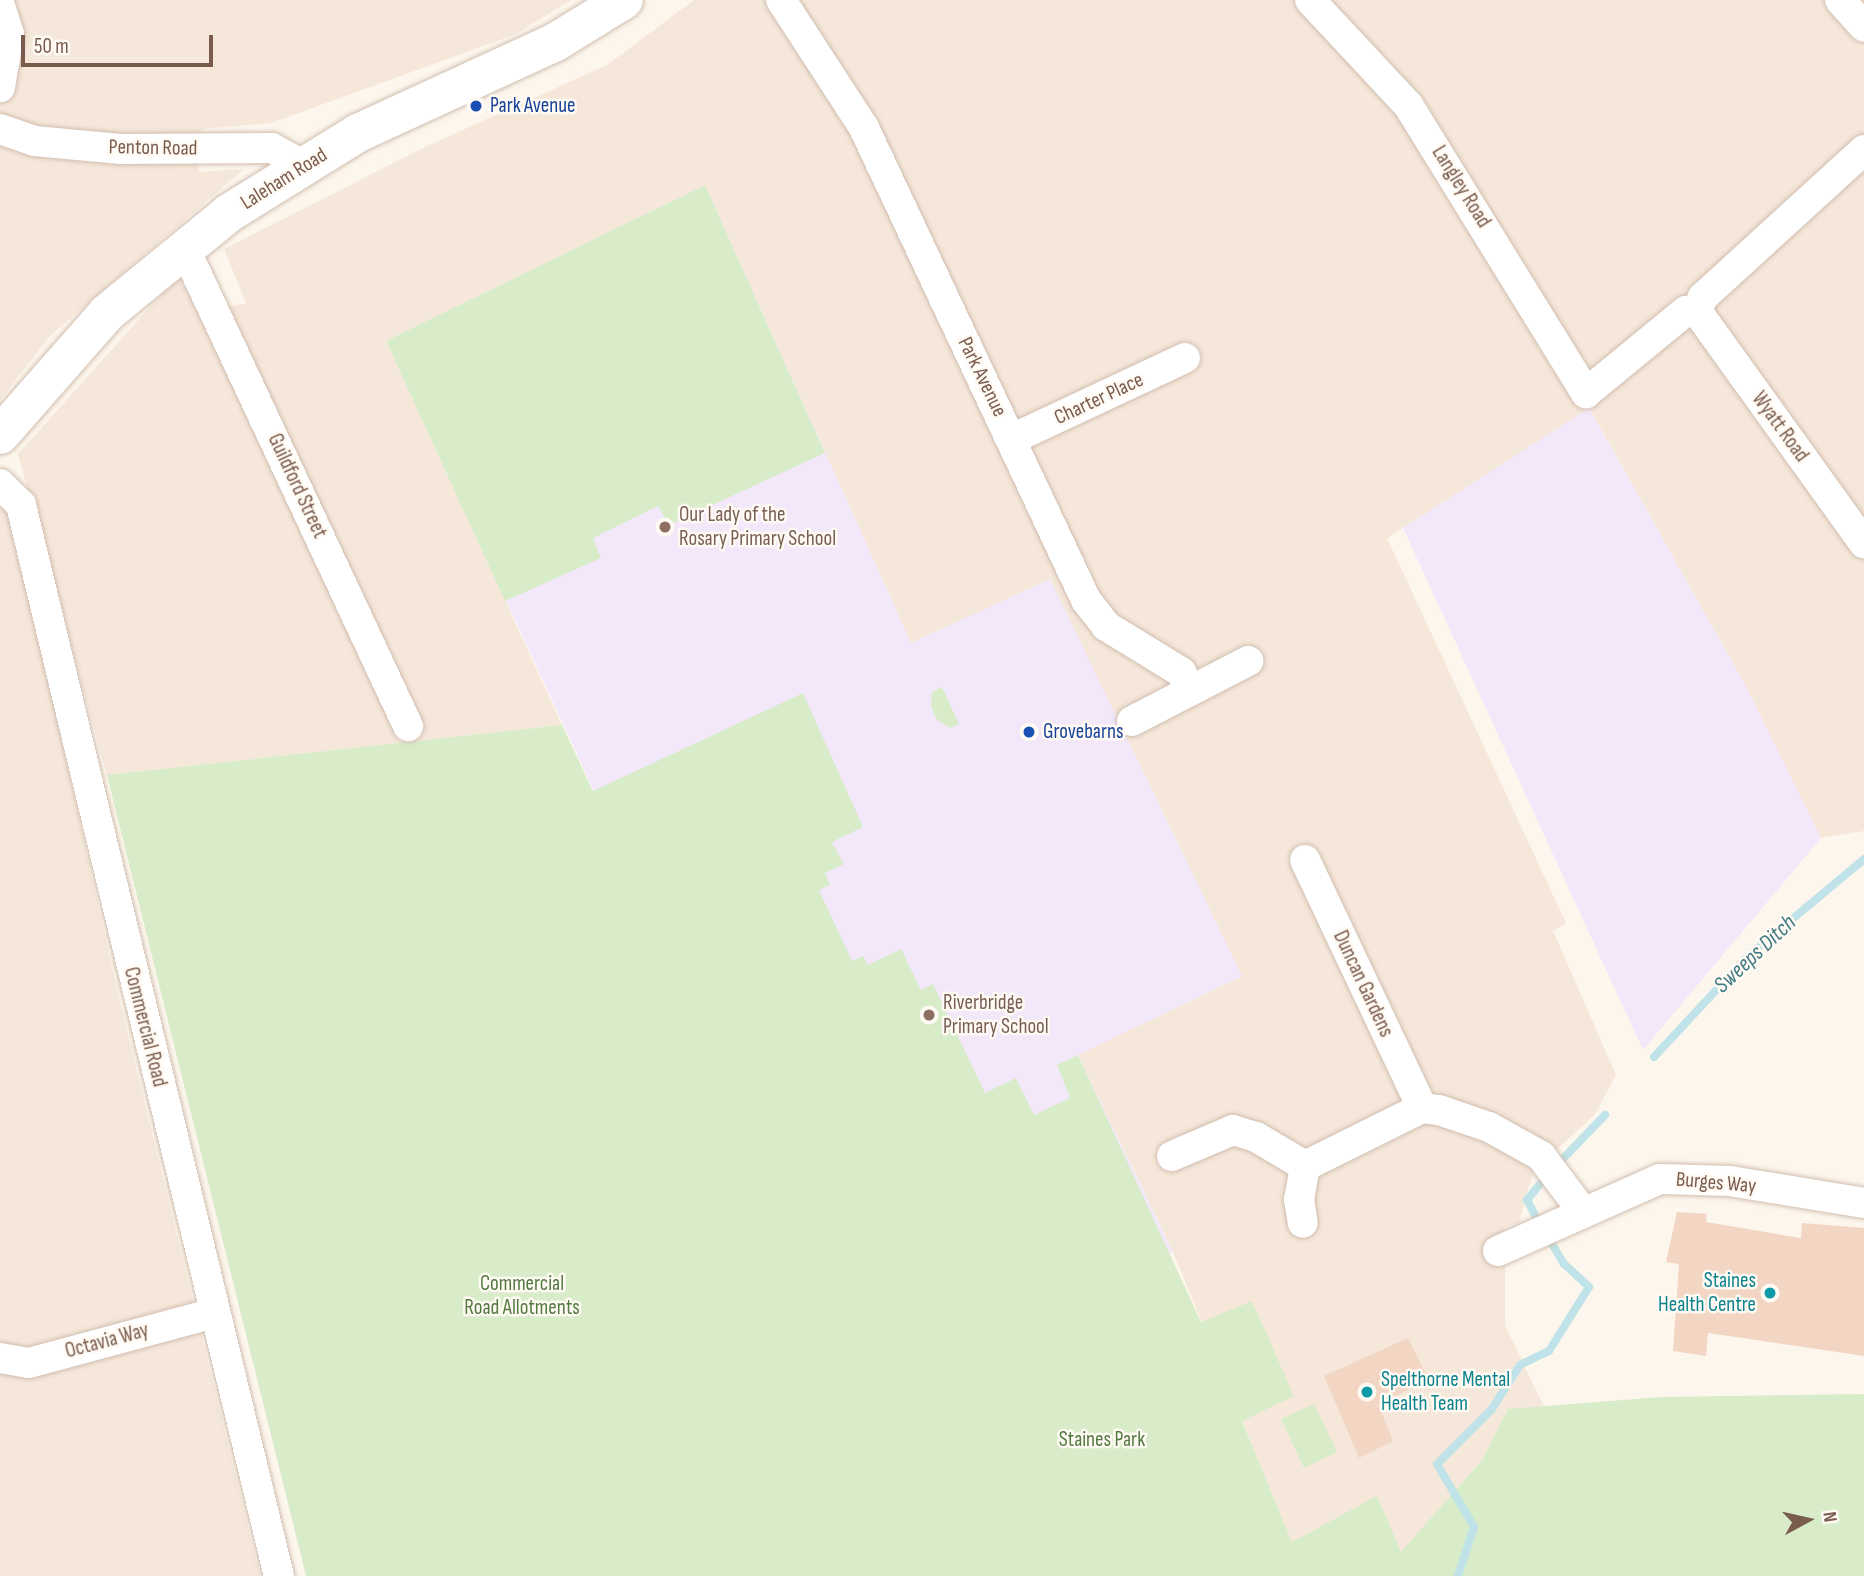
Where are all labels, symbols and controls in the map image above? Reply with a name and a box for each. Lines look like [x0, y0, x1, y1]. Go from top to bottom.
scale bar [24, 21, 217, 65]
text: 50 m [34, 34, 69, 59]
place label: Park Avenue [490, 93, 575, 119]
marker: Park Avenue [468, 98, 484, 114]
street label: Penton Road [108, 135, 198, 161]
street label: Langley Road [1426, 141, 1496, 233]
street label: Laleham Road [236, 143, 332, 215]
street label: Park Avenue [952, 333, 1012, 421]
street label: Charter Place [1051, 367, 1147, 431]
street label: Wyatt Road [1746, 387, 1814, 467]
street label: Guildford Street [262, 430, 332, 542]
place label: Our Lady of the Rosary Primary School [679, 502, 836, 552]
marker: Our Lady of the Rosary Primary School [657, 519, 673, 535]
place label: Grovebarns [1043, 719, 1123, 745]
marker: Grovebarns [1021, 724, 1037, 740]
water label: Sweeps Ditch [1708, 909, 1802, 999]
street label: Duncan Gardens [1327, 927, 1399, 1041]
street label: Commercial Road [118, 965, 172, 1089]
place label: Riverbridge Primary School [943, 990, 1049, 1040]
marker: Riverbridge Primary School [921, 1007, 937, 1023]
street label: Burges Way [1675, 1167, 1757, 1199]
place label: Staines Health Centre [1658, 1268, 1756, 1318]
park label: Commercial Road Allotments [464, 1271, 580, 1321]
marker: Staines Health Centre [1762, 1285, 1778, 1301]
street label: Octavia Way [62, 1318, 152, 1364]
place label: Spelthorne Mental Health Team [1381, 1367, 1510, 1417]
marker: Spelthorne Mental Health Team [1359, 1384, 1375, 1400]
park label: Staines Park [1059, 1427, 1145, 1453]
north arrow [1773, 1485, 1843, 1555]
text: N [1817, 1510, 1841, 1524]

